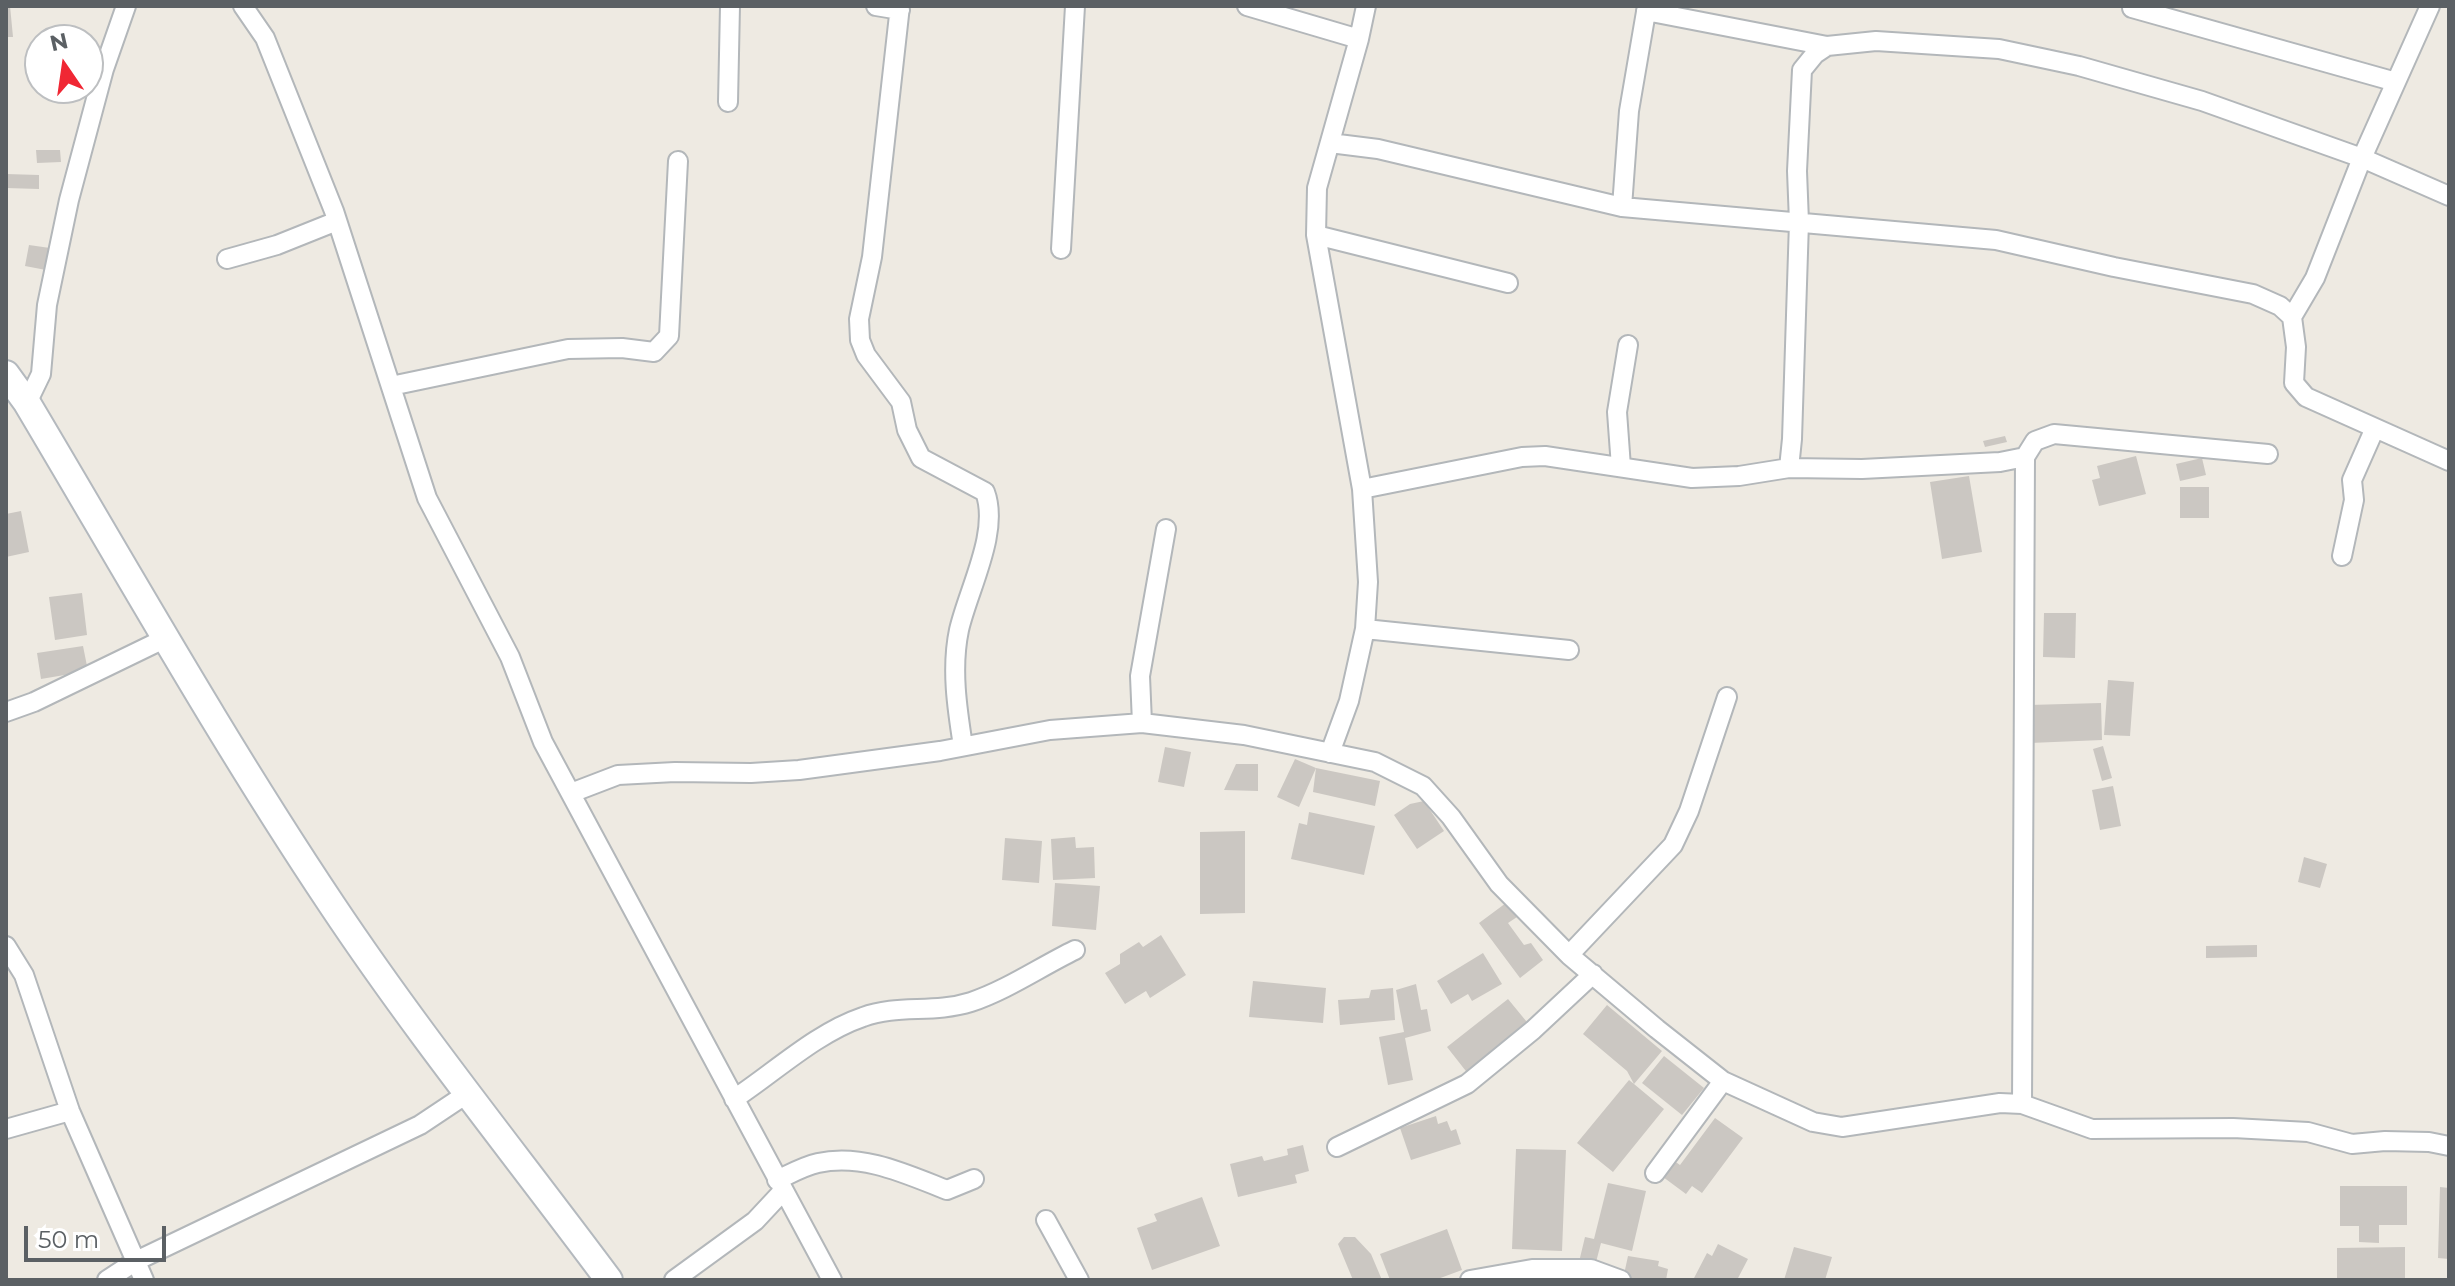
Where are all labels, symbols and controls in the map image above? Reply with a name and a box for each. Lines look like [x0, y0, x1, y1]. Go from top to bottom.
north arrow [24, 24, 104, 104]
text: N [47, 27, 71, 57]
scale bar [28, 1210, 170, 1260]
text: 50 m [38, 1225, 99, 1254]

